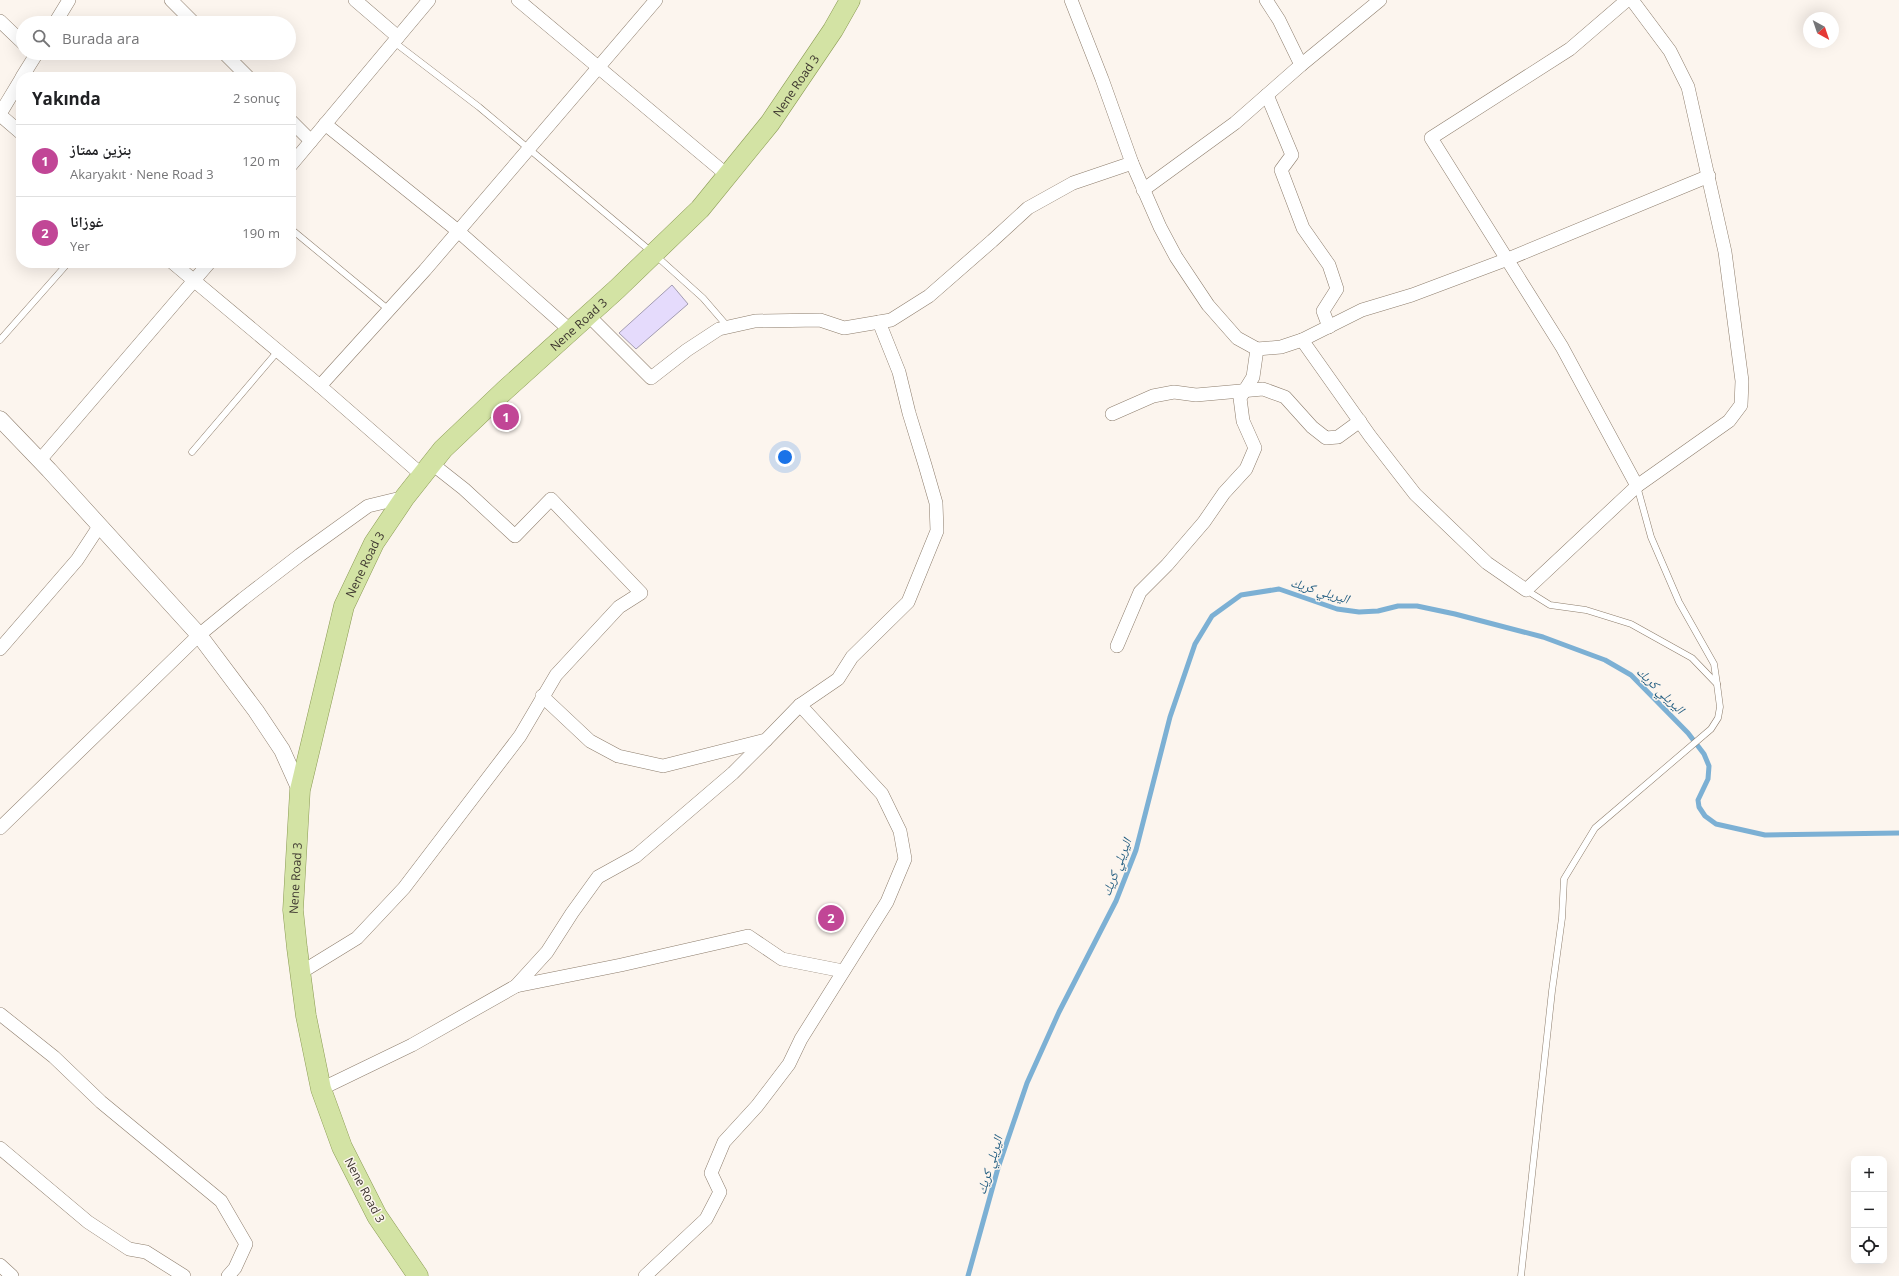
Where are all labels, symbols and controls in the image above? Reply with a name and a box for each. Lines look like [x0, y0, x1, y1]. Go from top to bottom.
north arrow [1803, 12, 1839, 48]
search box [16, 16, 296, 60]
icon: search [30, 27, 52, 49]
text: Burada ara [62, 28, 140, 48]
street label: Nene Road 3 [768, 51, 823, 120]
text: Yakında [32, 87, 101, 110]
text: 2 sonuç [233, 89, 280, 107]
text: بنزين ممتاز [70, 139, 131, 159]
text: 1 [41, 152, 49, 170]
text: 120 m [242, 152, 280, 170]
text: Akaryakıt · Nene Road 3 [70, 165, 214, 183]
text: غوزانا [70, 211, 103, 231]
text: 2 [41, 224, 49, 242]
text: 190 m [242, 224, 280, 242]
text: Yer [70, 237, 90, 255]
street label: Nene Road 3 [546, 294, 611, 354]
pin: 1 [493, 402, 519, 432]
your location [775, 447, 795, 467]
street label: Nene Road 3 [341, 528, 388, 600]
water label: اليريلي كريك [1288, 573, 1353, 610]
water label: اليريلي كريك [1631, 663, 1690, 720]
water label: اليريلي كريك [1097, 834, 1138, 899]
street label: Nene Road 3 [284, 842, 305, 914]
pin: 2 [818, 903, 844, 933]
water label: اليريلي كريك [972, 1132, 1009, 1197]
street label: Nene Road 3 [341, 1154, 389, 1226]
map controls [1851, 1156, 1887, 1264]
button: + [1851, 1156, 1887, 1192]
button: − [1851, 1192, 1887, 1228]
button: locate [1851, 1228, 1887, 1264]

